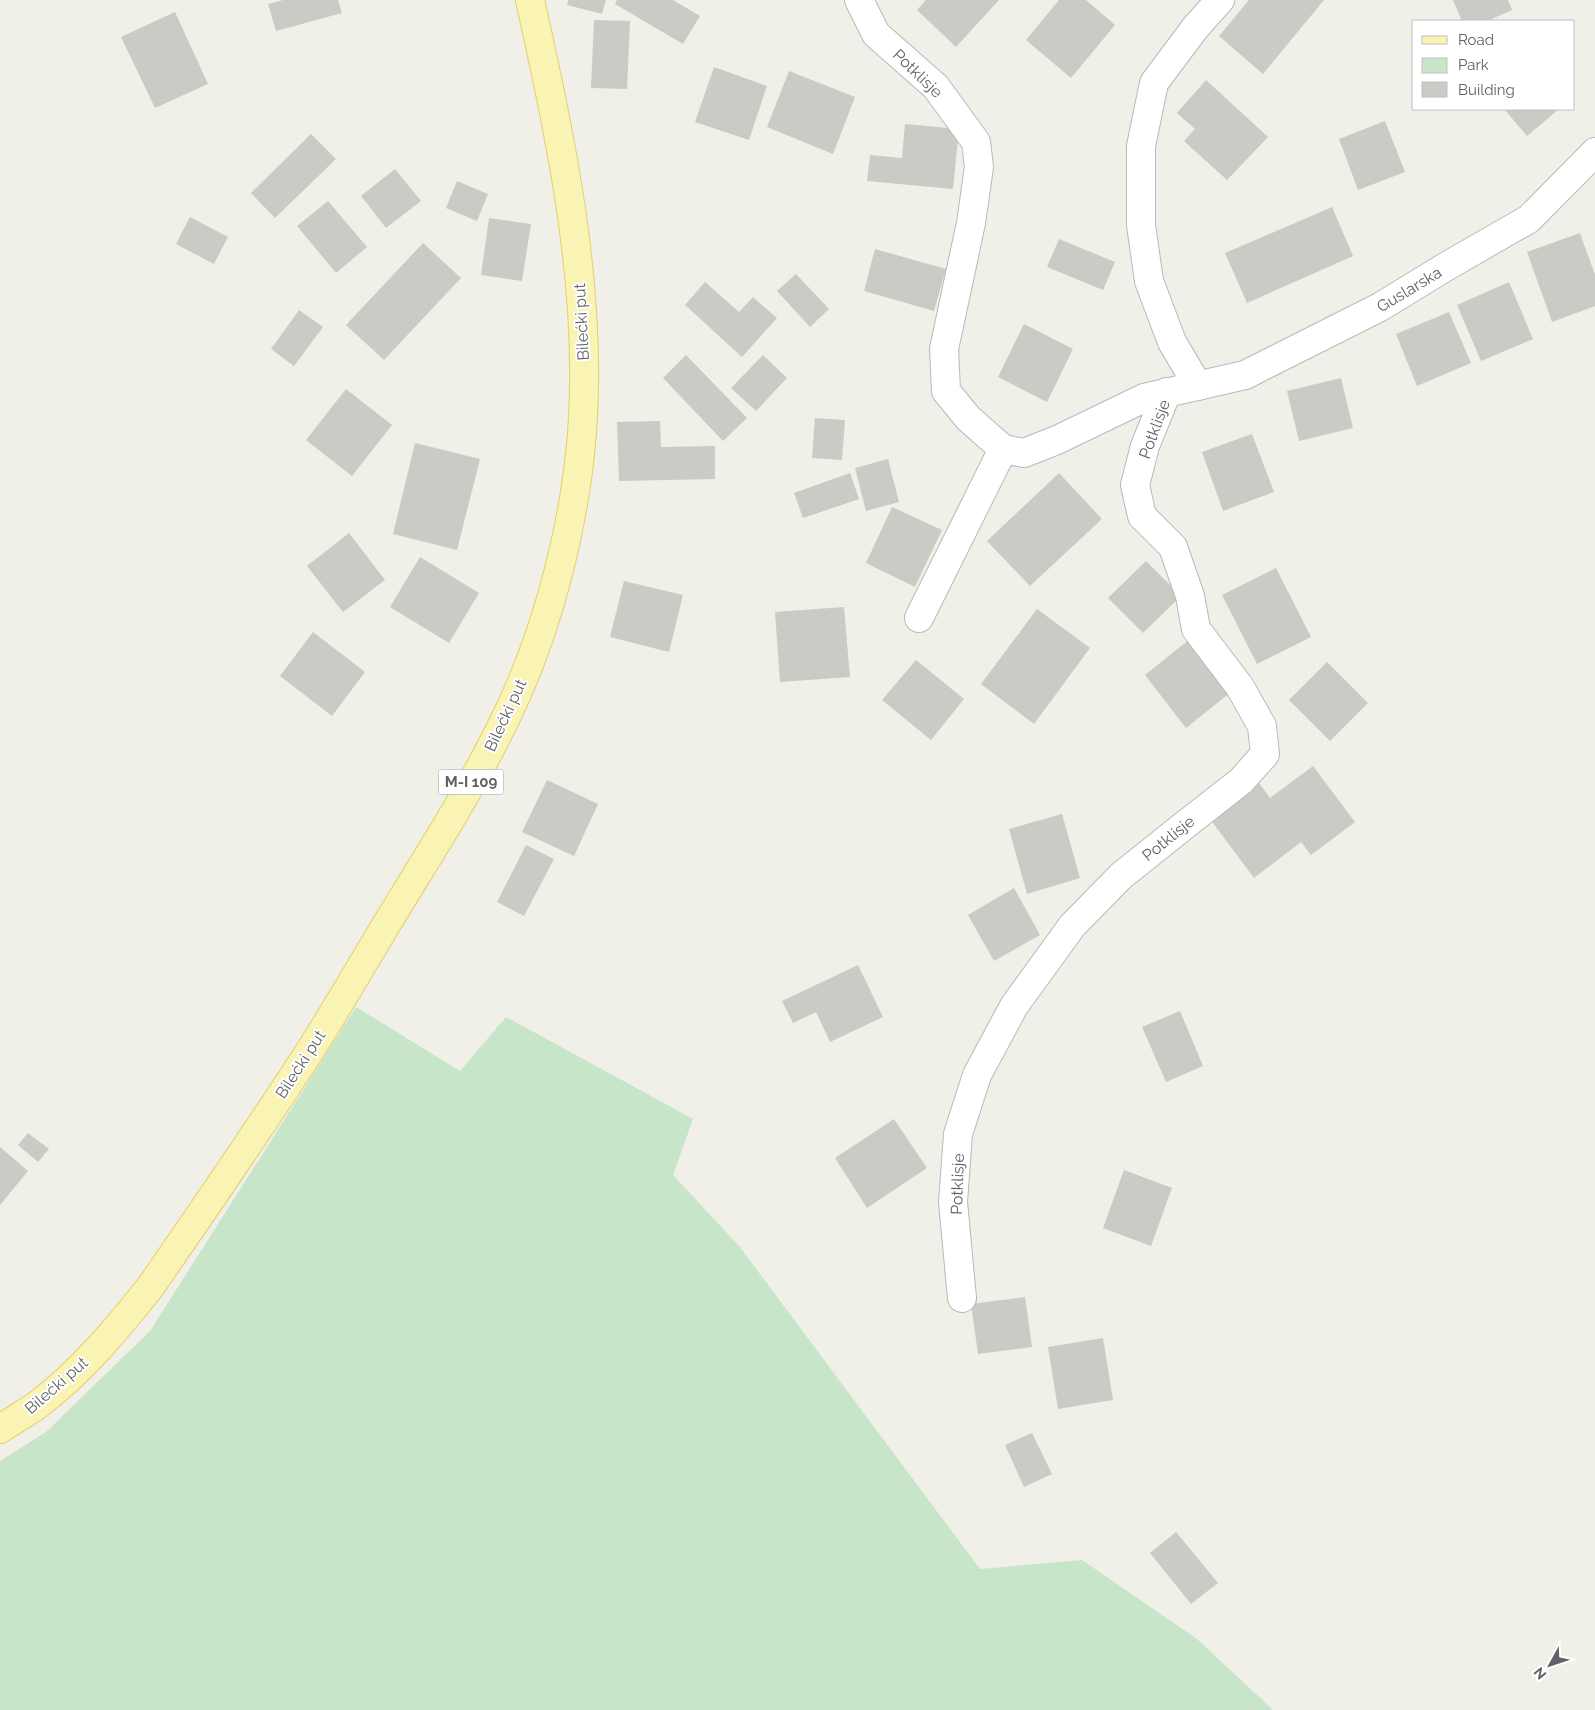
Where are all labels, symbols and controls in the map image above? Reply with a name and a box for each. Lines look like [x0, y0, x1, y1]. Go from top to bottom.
legend [1412, 20, 1575, 110]
text: Road [1458, 31, 1494, 49]
street label: Potklisje [889, 45, 946, 102]
text: Park [1458, 56, 1489, 74]
text: Building [1458, 81, 1515, 99]
street label: Guslarska [1373, 263, 1445, 316]
street label: Bilećki put [570, 282, 593, 361]
street label: Potklisje [1135, 397, 1174, 461]
street label: Bilećki put [480, 676, 531, 754]
road number: M-I 109 [438, 770, 504, 794]
street label: Potklisje [1138, 812, 1198, 865]
street label: Bilećki put [271, 1026, 330, 1102]
street label: Potklisje [947, 1153, 968, 1215]
street label: Bilećki put [21, 1352, 92, 1418]
north arrow [1525, 1640, 1575, 1690]
text: N [1530, 1664, 1550, 1683]

